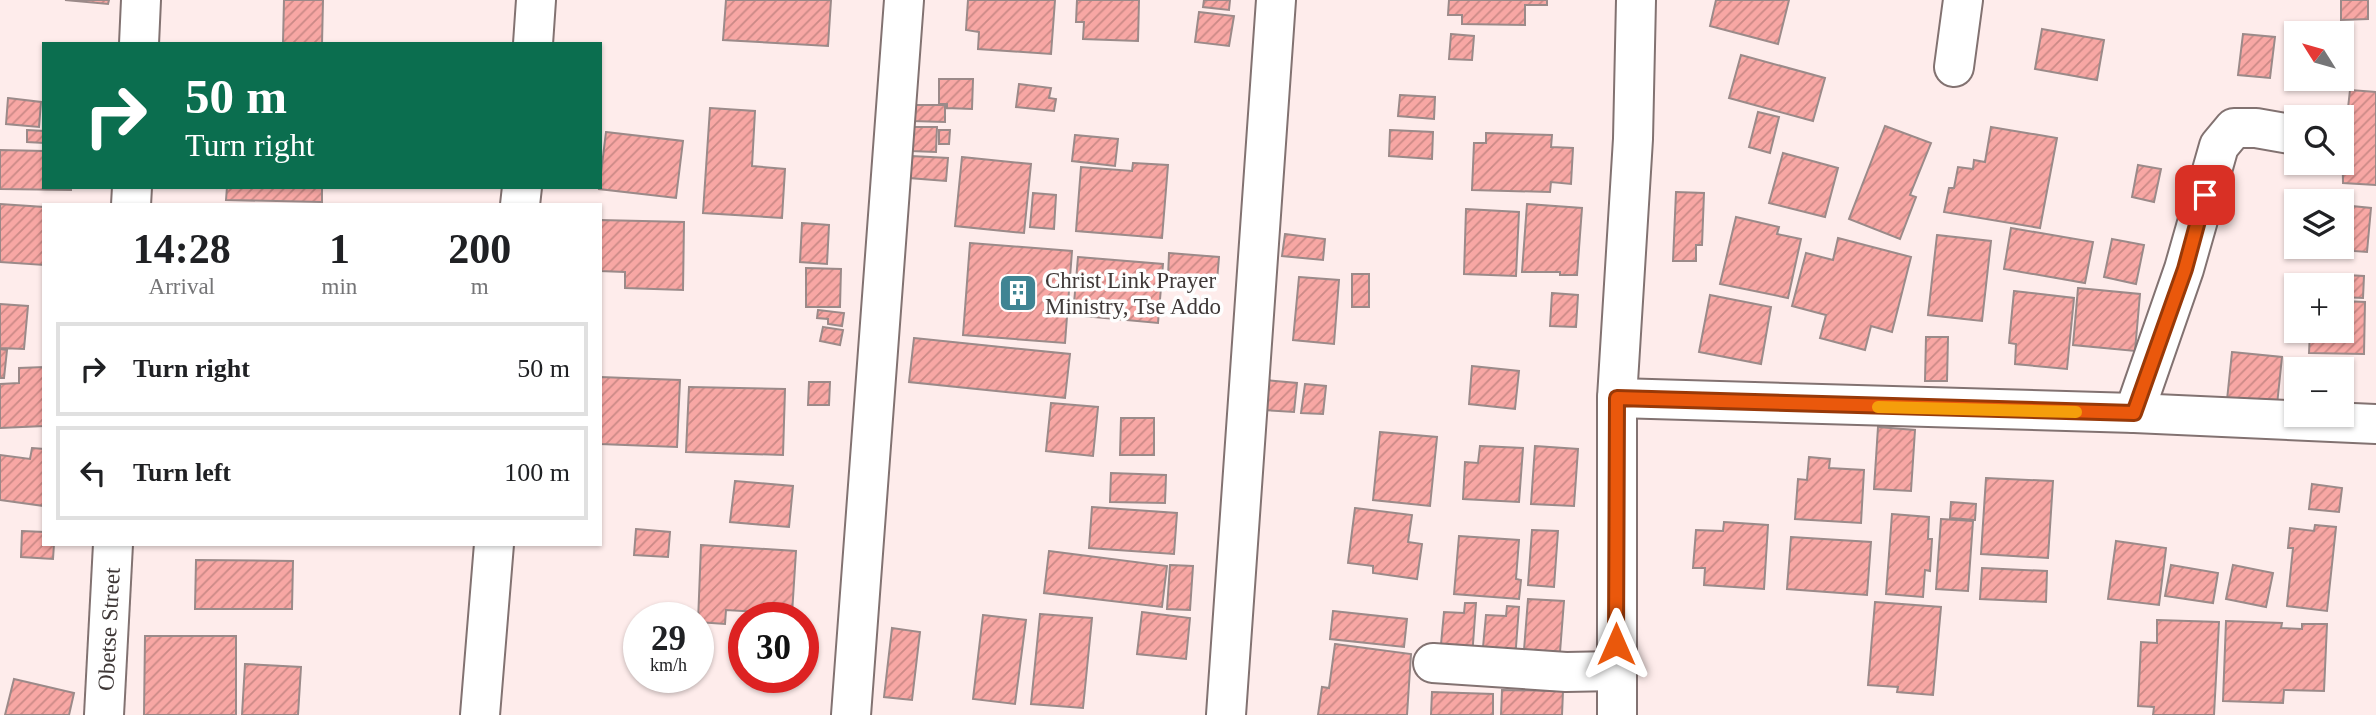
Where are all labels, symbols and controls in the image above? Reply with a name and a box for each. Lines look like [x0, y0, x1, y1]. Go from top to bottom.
north arrow [2284, 21, 2354, 91]
map controls [2284, 21, 2354, 427]
text: 50 m [185, 69, 287, 124]
icon: right [70, 70, 161, 161]
button: search [2284, 105, 2354, 175]
text: Turn right [185, 127, 315, 163]
pin [2175, 165, 2235, 225]
icon: arrive [2186, 176, 2224, 214]
button: layers [2284, 189, 2354, 259]
text: 14:28 [133, 226, 231, 272]
text: 1 [329, 226, 350, 272]
text: 200 [448, 226, 511, 272]
place label: Christ Link Prayer Ministry, Tse Addo [1045, 268, 1221, 319]
building icon: Christ Link Prayer Ministry, Tse Addo [997, 272, 1039, 314]
button: + [2284, 273, 2354, 343]
text: Arrival [149, 274, 215, 299]
text: min [322, 274, 357, 299]
text: m [471, 274, 489, 299]
icon: right [74, 350, 112, 388]
text: Turn right [133, 354, 250, 383]
text: 50 m [517, 354, 570, 383]
button: − [2284, 357, 2354, 427]
icon: left [74, 454, 112, 492]
text: Turn left [133, 458, 231, 487]
text: 100 m [504, 458, 570, 487]
street label: Obetse Street [93, 566, 124, 691]
speed limit sign: 30 [728, 602, 819, 693]
position arrow [1579, 607, 1653, 681]
text: 29 [651, 619, 686, 658]
text: km/h [650, 655, 687, 675]

